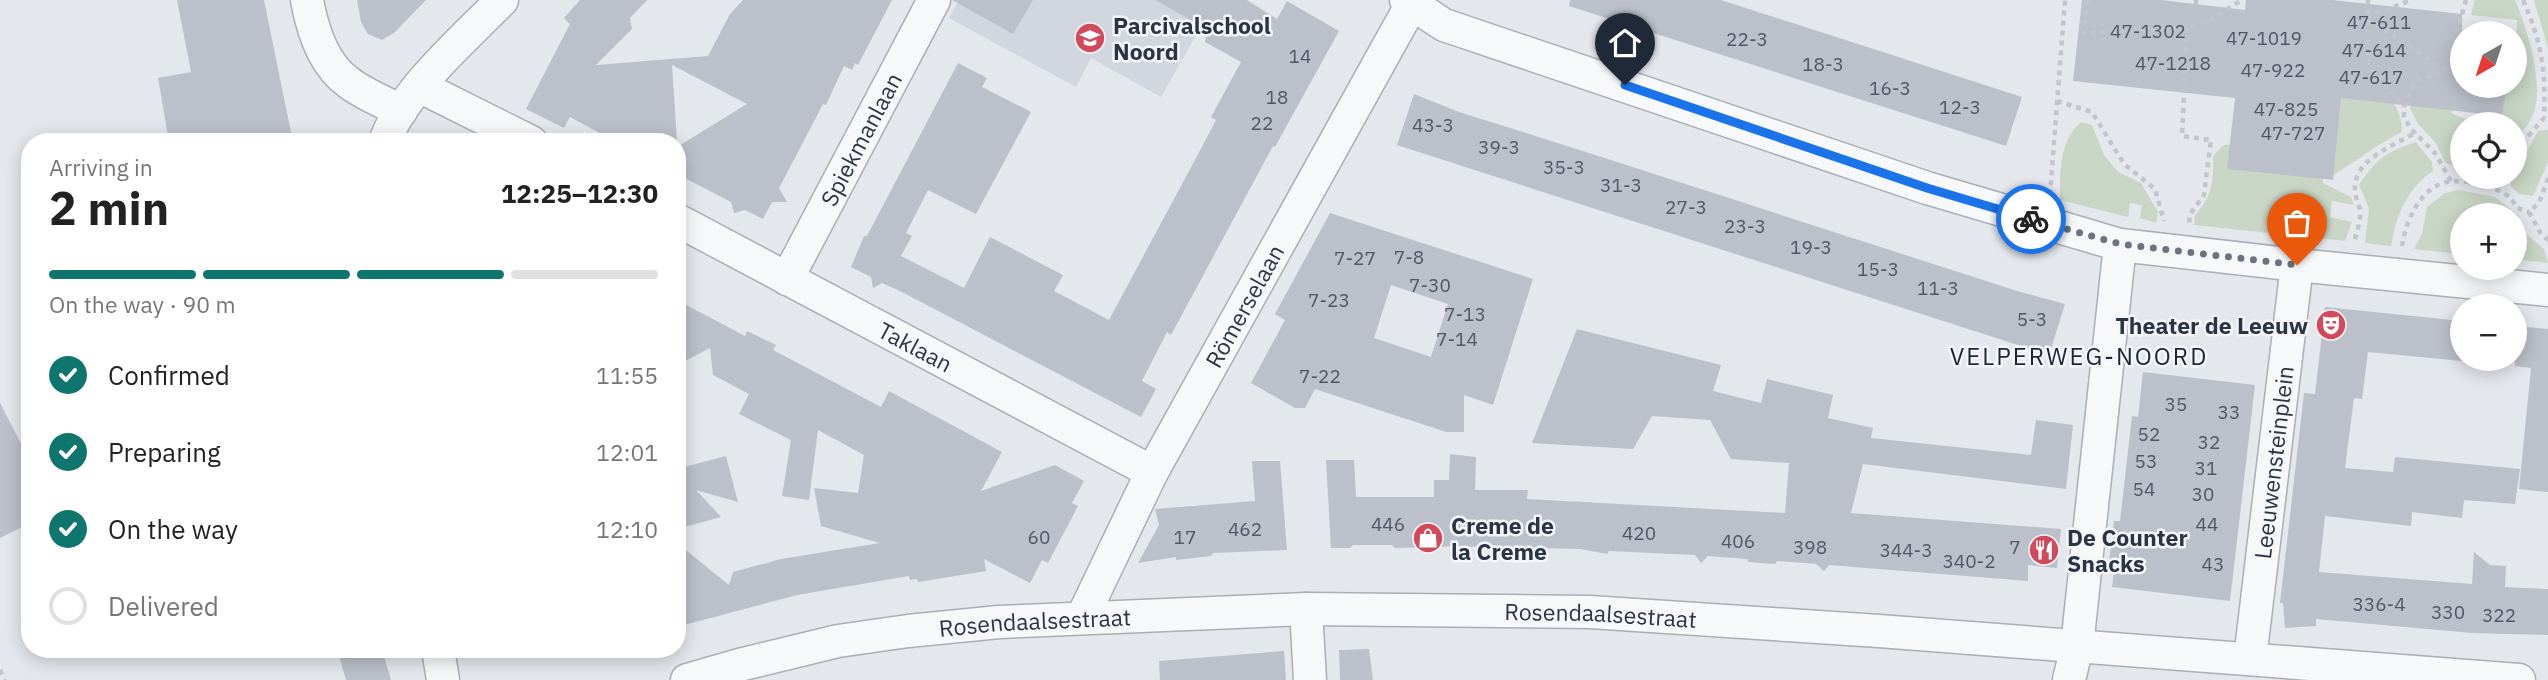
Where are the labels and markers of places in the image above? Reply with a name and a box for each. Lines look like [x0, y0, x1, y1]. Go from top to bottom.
place label: Parcivalschool Noord [1113, 10, 1271, 66]
pin [1595, 13, 1655, 85]
school or university icon: Parcivalschool Noord [1073, 21, 1107, 55]
pin [2267, 193, 2327, 265]
theatre icon: Theater de Leeuw [2314, 308, 2348, 342]
place label: Theater de Leeuw [2115, 310, 2308, 340]
place label: Creme de la Creme [1451, 510, 1554, 566]
shop icon: Creme de la Creme [1411, 521, 1445, 555]
place label: De Counter Snacks [2067, 522, 2188, 578]
restaurant icon: De Counter Snacks [2027, 533, 2061, 567]

